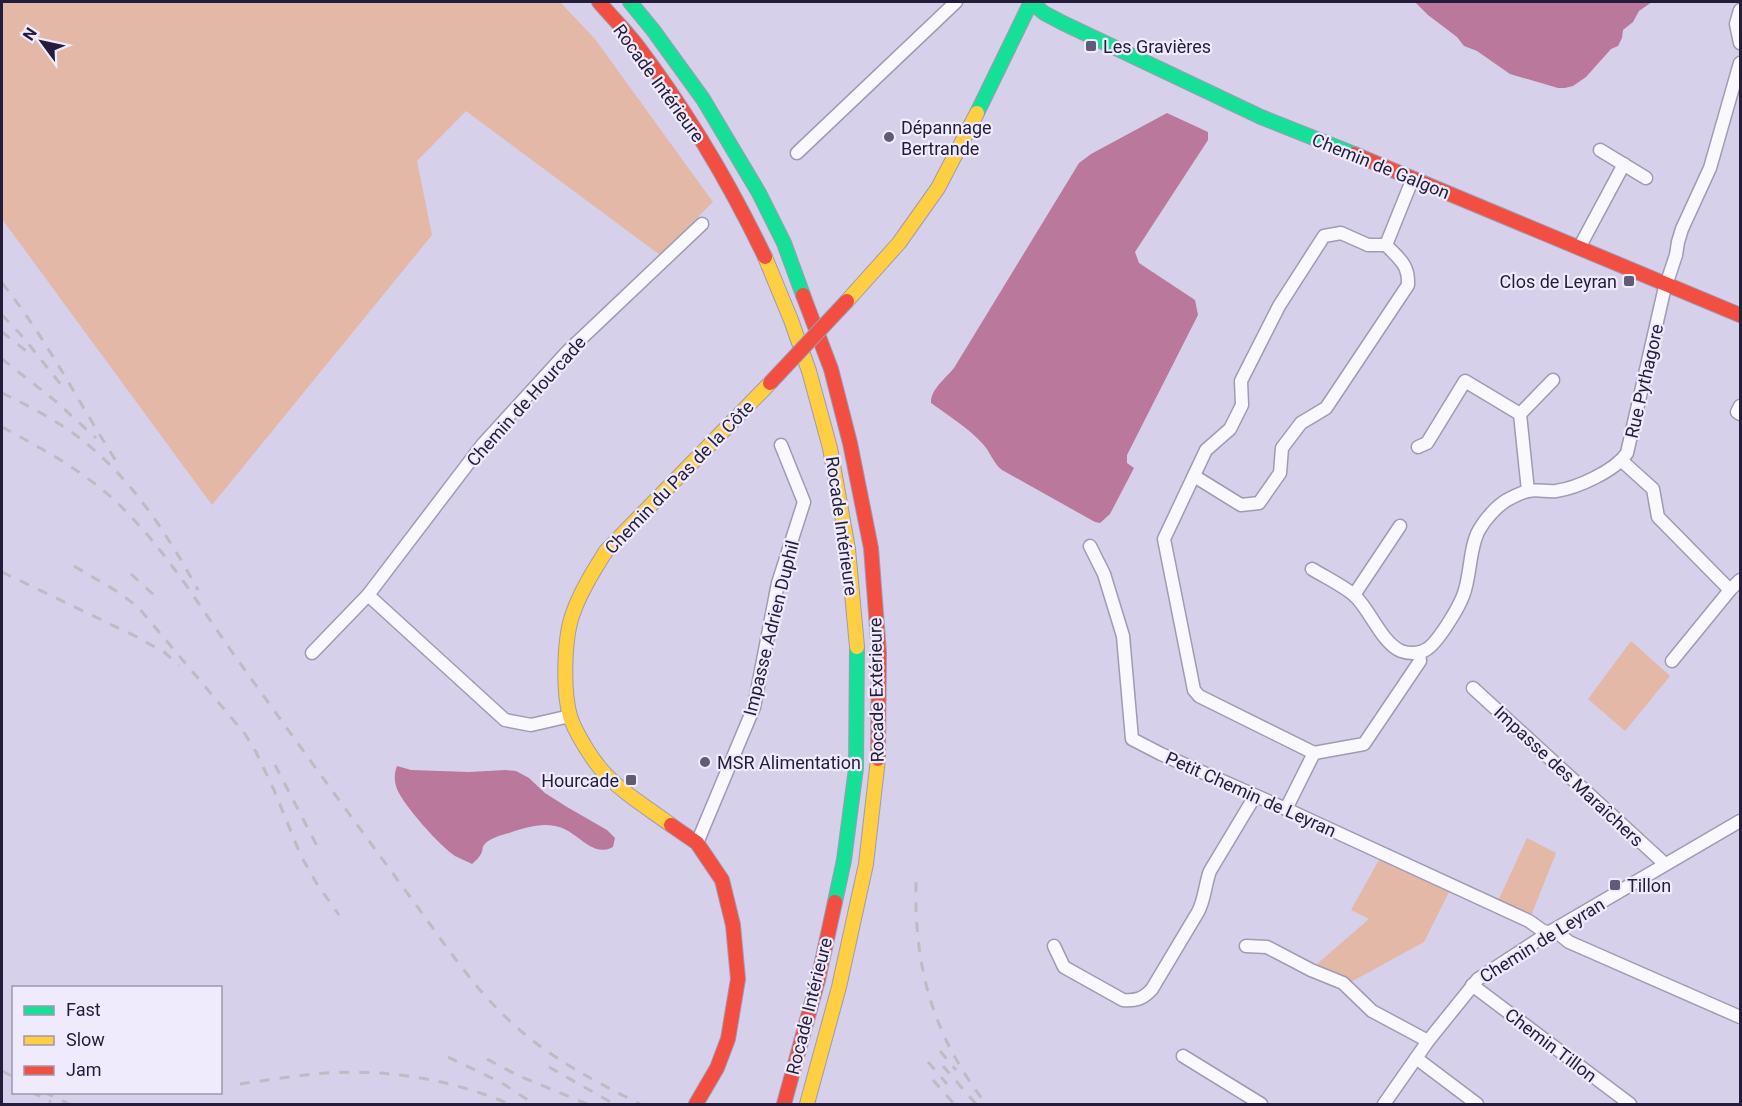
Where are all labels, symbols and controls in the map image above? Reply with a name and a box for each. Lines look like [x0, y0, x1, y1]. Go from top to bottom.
north arrow [12, 12, 72, 72]
street label: Rocade Intérieure [609, 20, 709, 146]
text: N [19, 24, 41, 44]
place label: Les Gravières [1103, 36, 1211, 57]
marker: Les Gravières [1084, 39, 1098, 53]
place label: Dépannage Bertrande [901, 117, 992, 159]
street label: Chemin de Galgon [1309, 129, 1453, 203]
marker: Dépannage Bertrande [882, 130, 896, 144]
place label: Clos de Leyran [1500, 271, 1617, 292]
marker: Clos de Leyran [1622, 274, 1636, 288]
street label: Rue Pythagore [1621, 322, 1667, 440]
street label: Chemin de Hourcade [462, 332, 590, 470]
street label: Chemin du Pas de la Côte [600, 396, 758, 558]
street label: Rocade Intérieure [822, 455, 862, 597]
street label: Impasse Adrien Duphil [739, 538, 803, 718]
street label: Rocade Extérieure [864, 617, 888, 763]
street label: Impasse des Maraîchers [1490, 701, 1648, 851]
street label: Petit Chemin de Leyran [1162, 747, 1340, 841]
place label: MSR Alimentation [717, 752, 861, 773]
marker: MSR Alimentation [698, 755, 712, 769]
place label: Hourcade [541, 770, 619, 791]
marker: Hourcade [624, 773, 638, 787]
place label: Tillon [1627, 875, 1671, 896]
marker: Tillon [1608, 878, 1622, 892]
street label: Chemin de Leyran [1476, 893, 1608, 987]
street label: Rocade Intérieure [782, 935, 836, 1077]
legend [12, 986, 222, 1094]
text: Fast [66, 999, 101, 1020]
street label: Chemin Tillon [1501, 1004, 1601, 1086]
text: Slow [66, 1029, 105, 1050]
text: Jam [66, 1059, 102, 1080]

